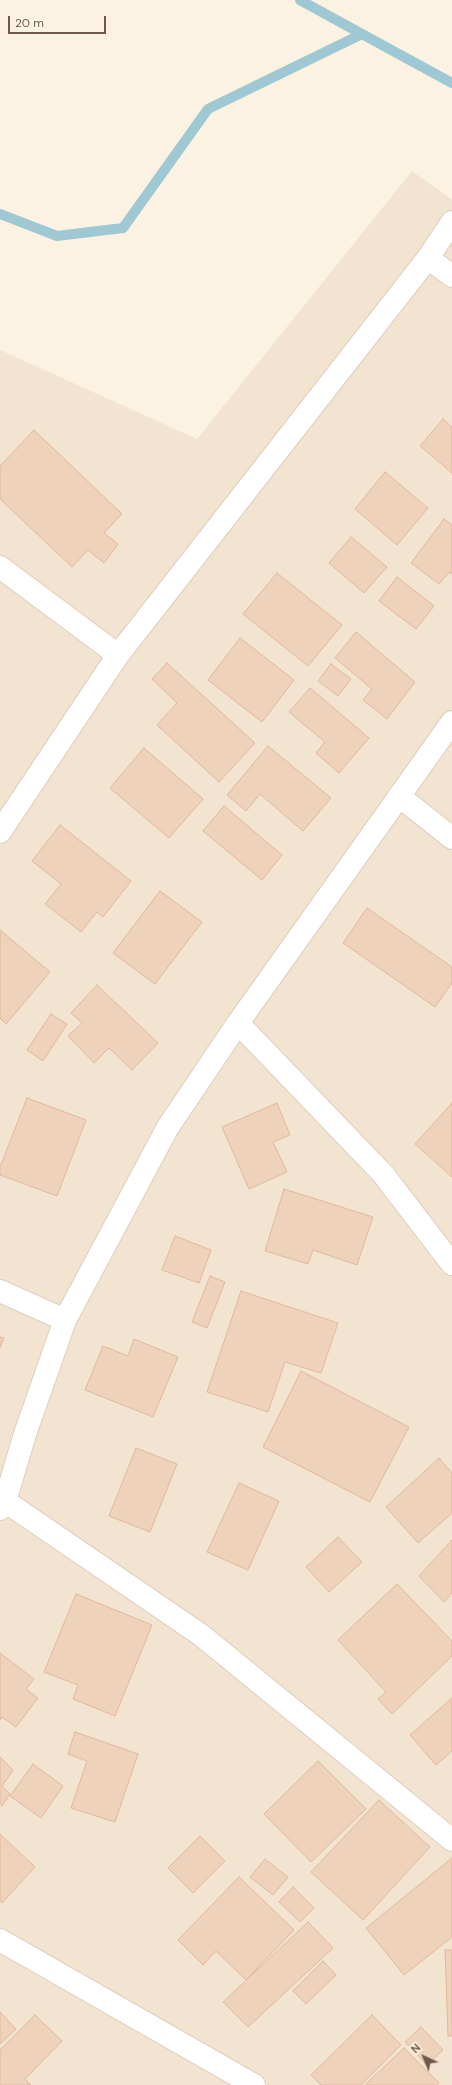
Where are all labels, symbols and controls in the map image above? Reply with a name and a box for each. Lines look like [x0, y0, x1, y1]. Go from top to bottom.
scale bar [10, 8, 108, 34]
text: 20 m [15, 15, 44, 31]
north arrow [404, 2037, 444, 2077]
text: N [408, 2041, 423, 2056]

